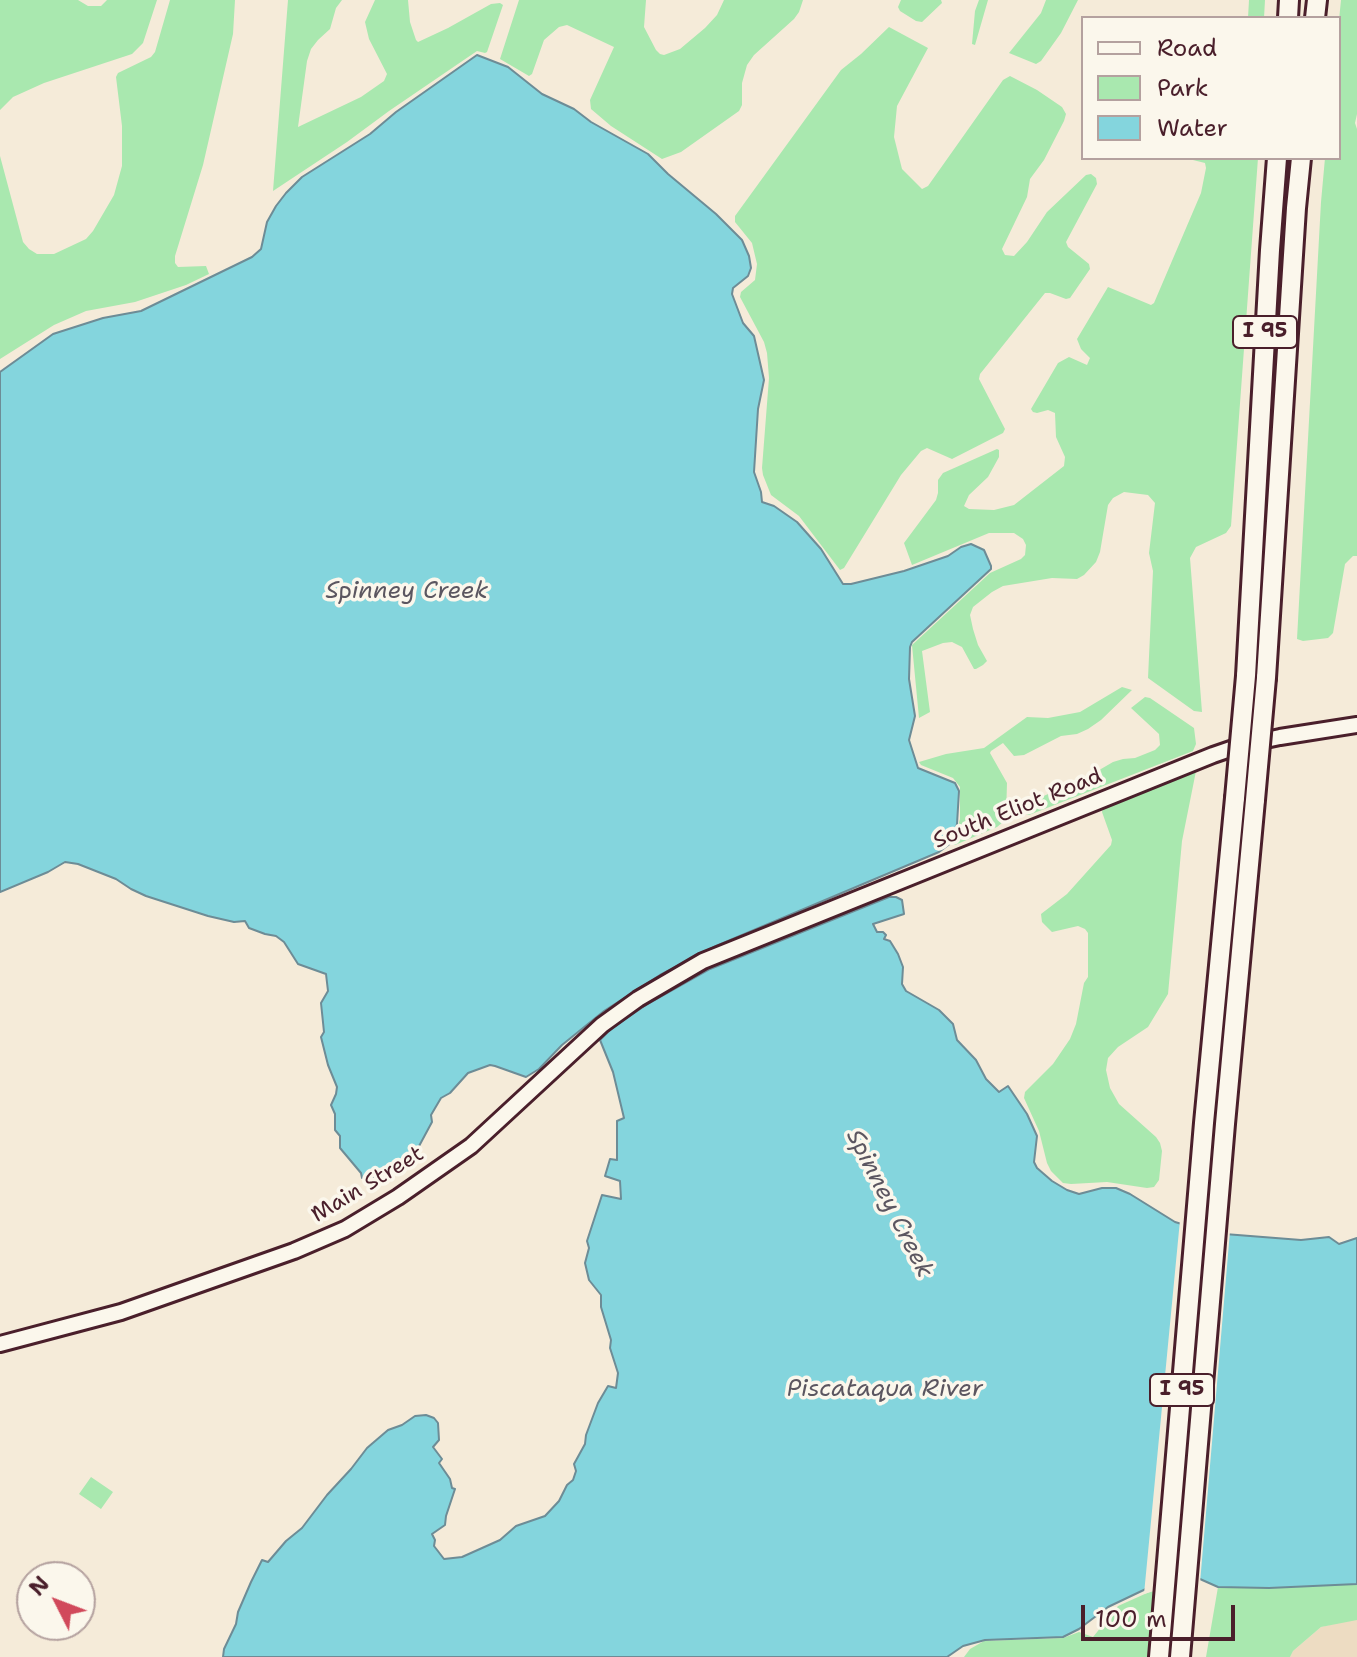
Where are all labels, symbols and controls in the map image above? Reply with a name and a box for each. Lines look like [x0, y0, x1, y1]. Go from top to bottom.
legend [1081, 16, 1341, 160]
text: Road [1157, 32, 1217, 64]
text: Park [1157, 72, 1209, 104]
text: Water [1157, 112, 1228, 144]
road number: I 95 [1233, 316, 1297, 348]
water label: Spinney Creek [326, 578, 488, 606]
street label: South Eliot Road [930, 763, 1106, 855]
water label: Spinney Creek [839, 1125, 939, 1283]
street label: Main Street [307, 1141, 429, 1229]
road number: I 95 [1150, 1374, 1214, 1406]
water label: Piscataqua River [787, 1376, 983, 1404]
north arrow [16, 1561, 96, 1641]
text: N [23, 1570, 56, 1602]
scale bar [1085, 1589, 1239, 1639]
text: 100 m [1095, 1603, 1167, 1635]

